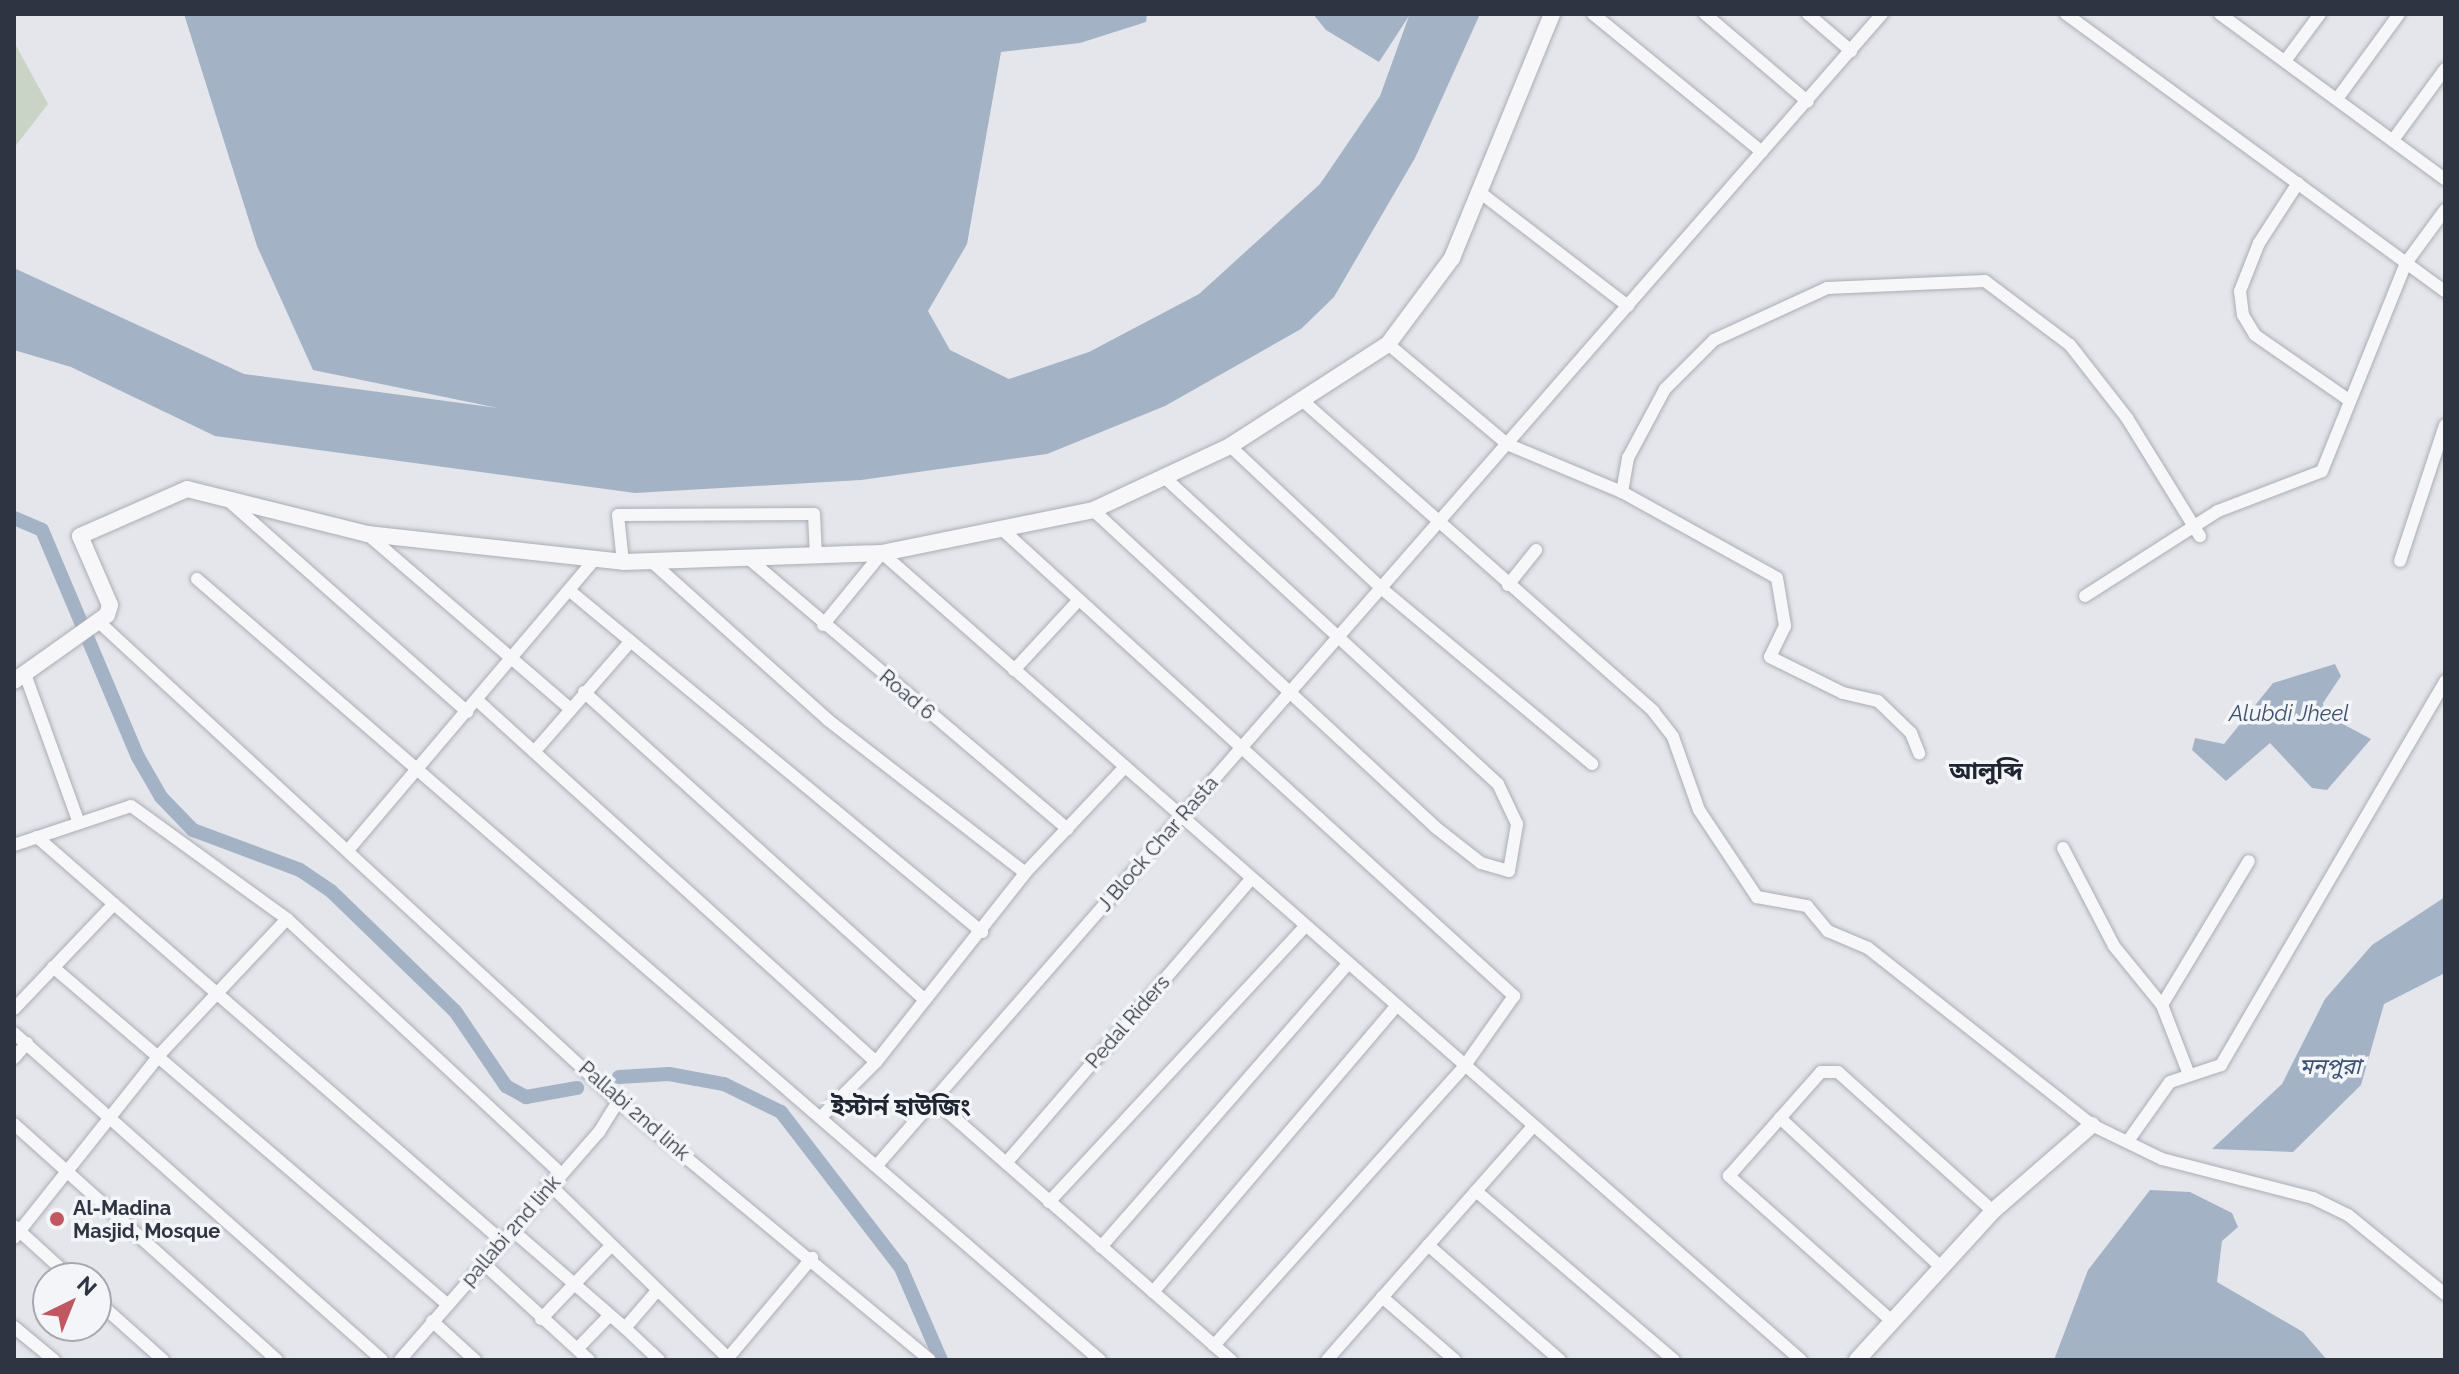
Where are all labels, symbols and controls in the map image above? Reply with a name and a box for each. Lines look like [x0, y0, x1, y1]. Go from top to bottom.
street label: Road 6 [874, 665, 940, 725]
water label: Alubdi Jheel [2229, 701, 2349, 727]
district label: আলুব্দি [1949, 757, 2023, 785]
street label: J Block Char Rasta [1093, 771, 1223, 917]
street label: Pedal Riders [1081, 970, 1175, 1074]
water label: মনপুরা [2299, 1054, 2361, 1080]
street label: Pallabi 2nd link [574, 1057, 694, 1165]
district label: ইস্টার্ন হাউজিং [831, 1093, 971, 1121]
street label: pallabi 2nd link [457, 1171, 565, 1291]
place label: Al-Madina Masjid, Mosque [73, 1196, 220, 1243]
marker: Al-Madina Masjid, Mosque [48, 1210, 66, 1228]
north arrow [32, 1262, 112, 1342]
text: N [72, 1271, 102, 1301]

